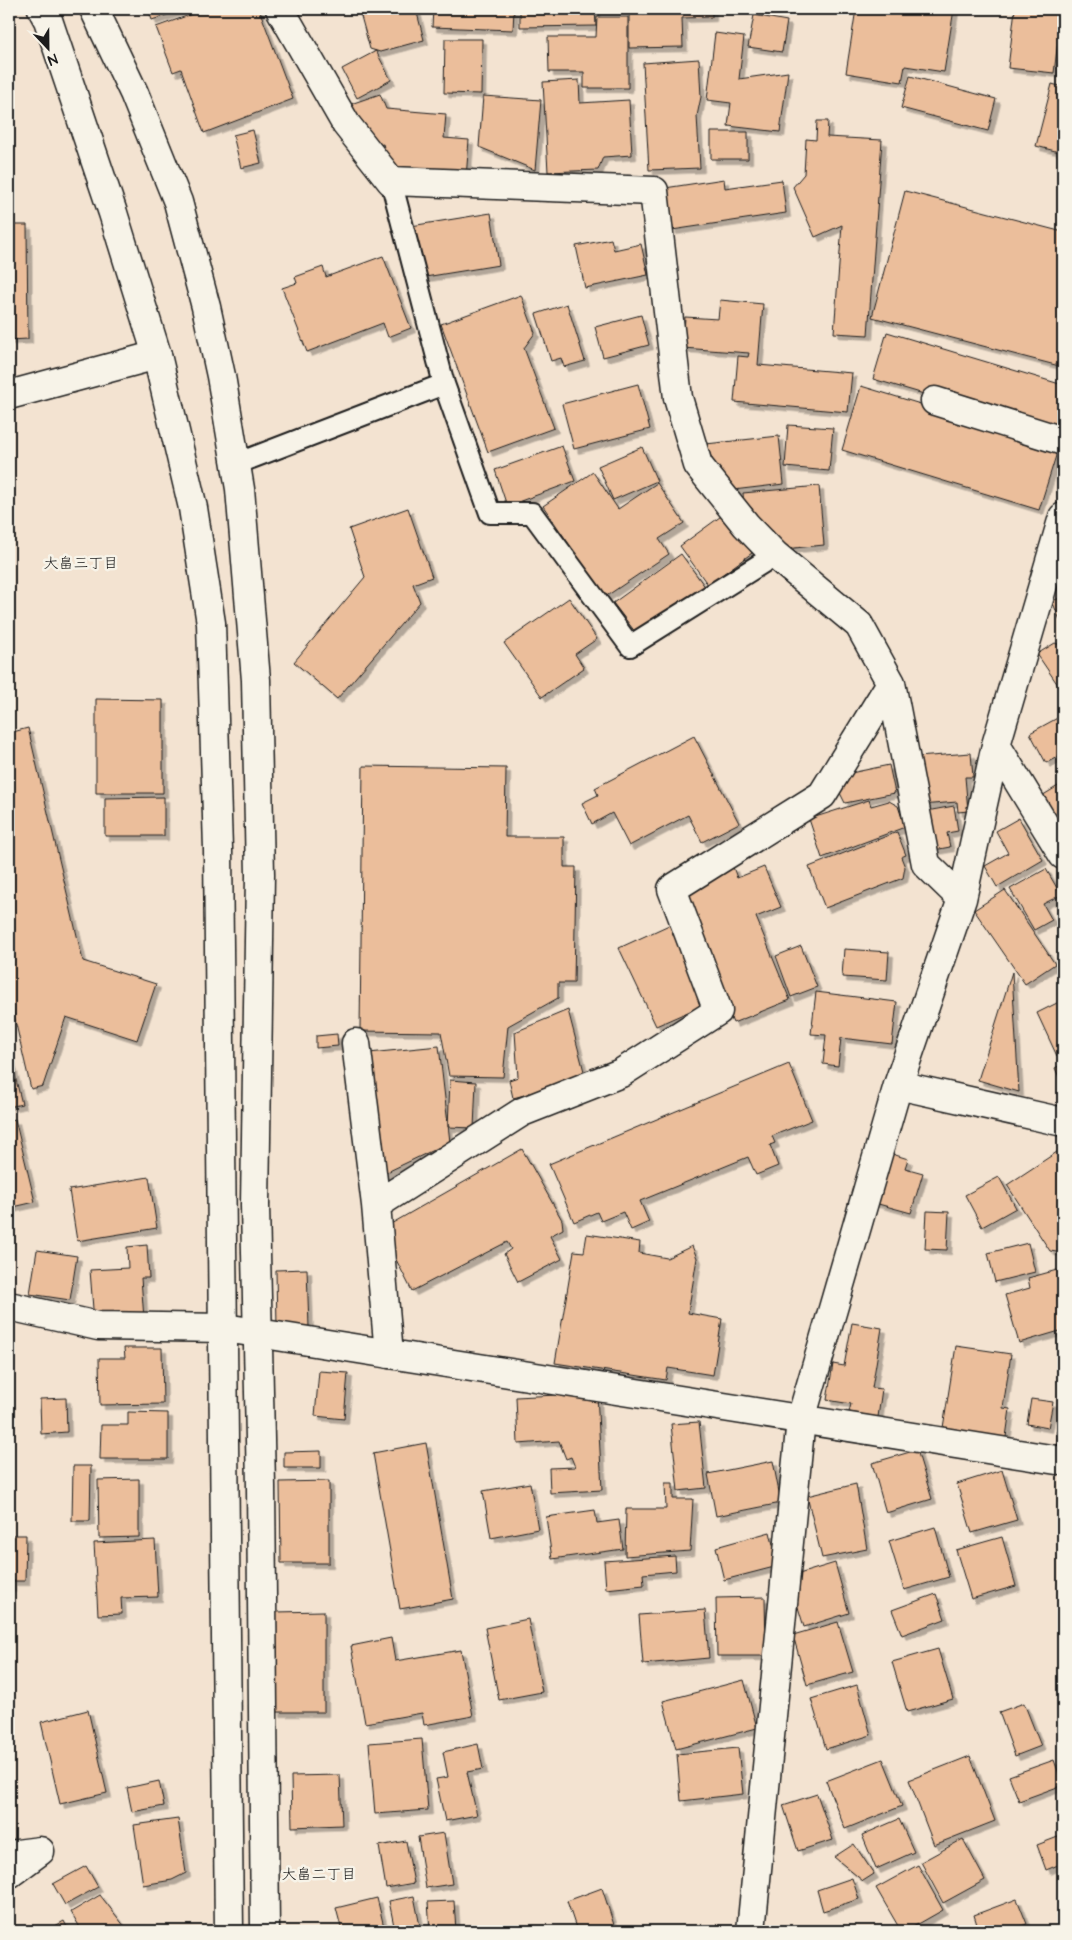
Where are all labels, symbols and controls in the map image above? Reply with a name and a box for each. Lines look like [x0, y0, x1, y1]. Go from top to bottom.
north arrow [22, 22, 72, 72]
text: N [44, 48, 60, 70]
district label: 大畠三丁目 [43, 553, 119, 574]
district label: 大畠二丁目 [281, 1864, 357, 1885]

